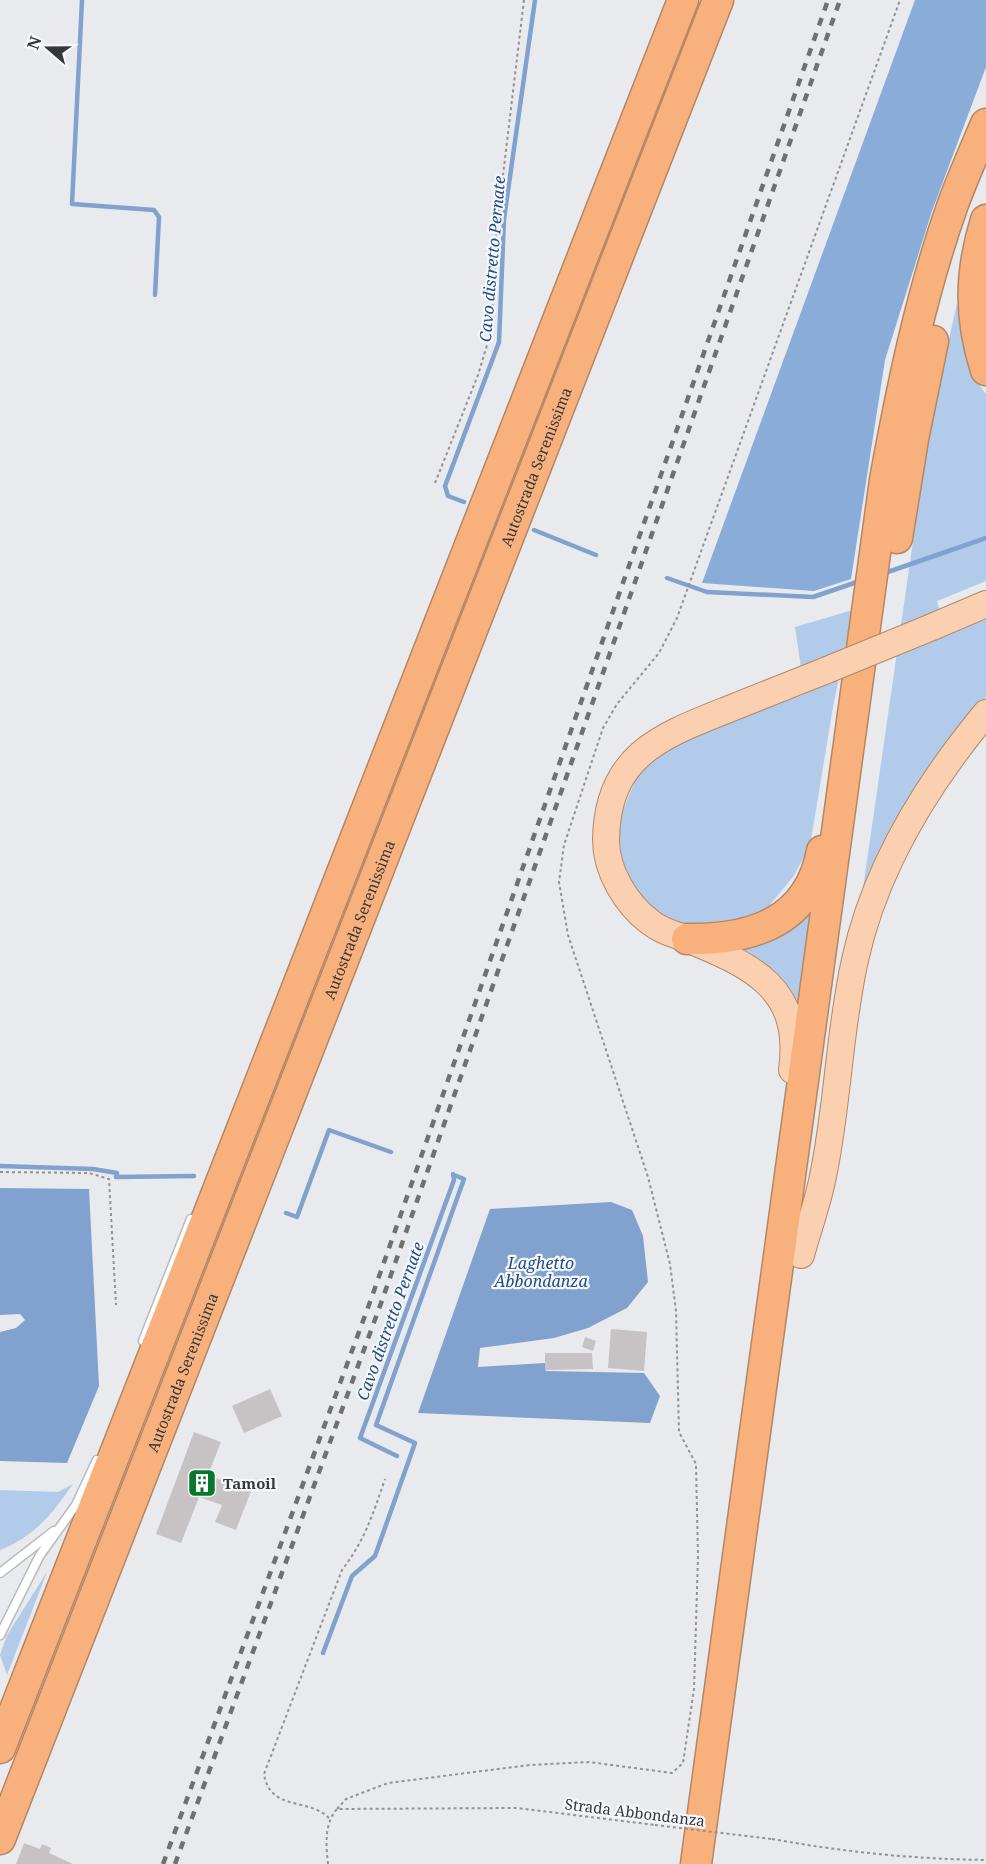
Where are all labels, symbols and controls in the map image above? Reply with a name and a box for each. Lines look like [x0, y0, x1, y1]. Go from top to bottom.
north arrow [18, 18, 78, 78]
text: N [21, 33, 47, 53]
water label: Cavo distretto Pernate [474, 175, 510, 343]
street label: Autostrada Serenissima [496, 384, 576, 549]
street label: Autostrada Serenissima [319, 837, 399, 1002]
water label: Cavo distretto Pernate [351, 1239, 429, 1403]
water label: Laghetto Abbondanza [493, 1252, 589, 1292]
street label: Autostrada Serenissima [142, 1290, 222, 1455]
building icon: Tamoil [186, 1467, 218, 1499]
place label: Tamoil [223, 1473, 277, 1493]
street label: Strada Abbondanza [564, 1793, 706, 1831]

